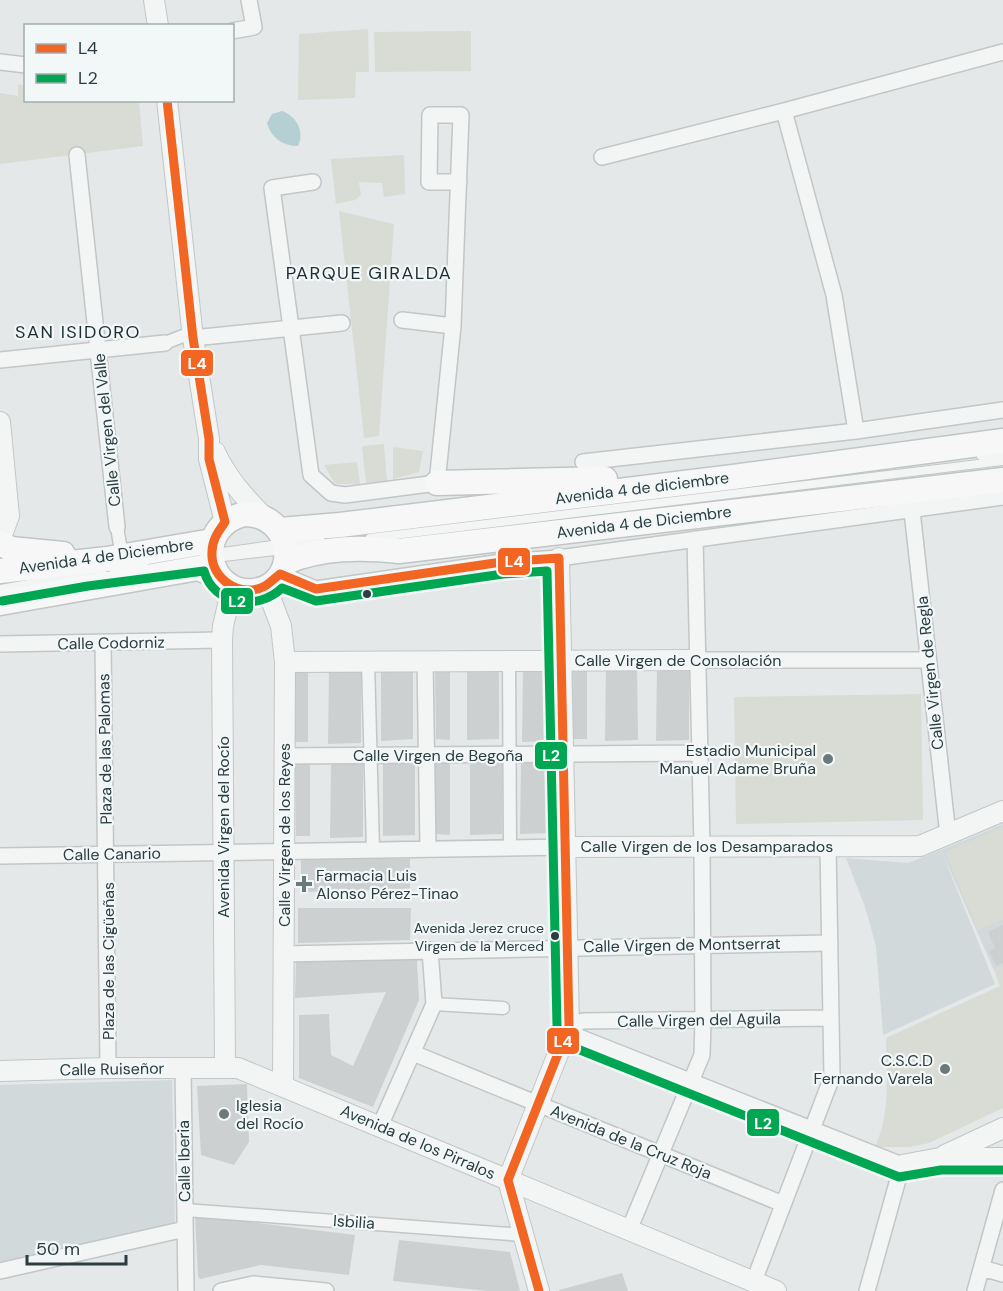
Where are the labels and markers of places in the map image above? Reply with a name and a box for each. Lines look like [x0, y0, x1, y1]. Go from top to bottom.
unlabelled marker [361, 588, 373, 600]
place label: Estadio Municipal Manuel Adame Bruña [659, 740, 816, 779]
marker: Estadio Municipal Manuel Adame Bruña [821, 752, 835, 766]
place label: Farmacia Luis Alonso Pérez-Tinao [316, 865, 459, 904]
marker: Farmacia Luis Alonso Pérez-Tinao [297, 877, 311, 891]
place label: Avenida Jerez cruce Virgen de la Merced [414, 919, 544, 955]
marker: Avenida Jerez cruce Virgen de la Merced [549, 930, 561, 942]
place label: C.S.C.D Fernando Varela [813, 1050, 933, 1089]
marker: C.S.C.D Fernando Varela [938, 1062, 952, 1076]
place label: Iglesia del Rocío [236, 1095, 304, 1134]
marker: Iglesia del Rocío [217, 1107, 231, 1121]

